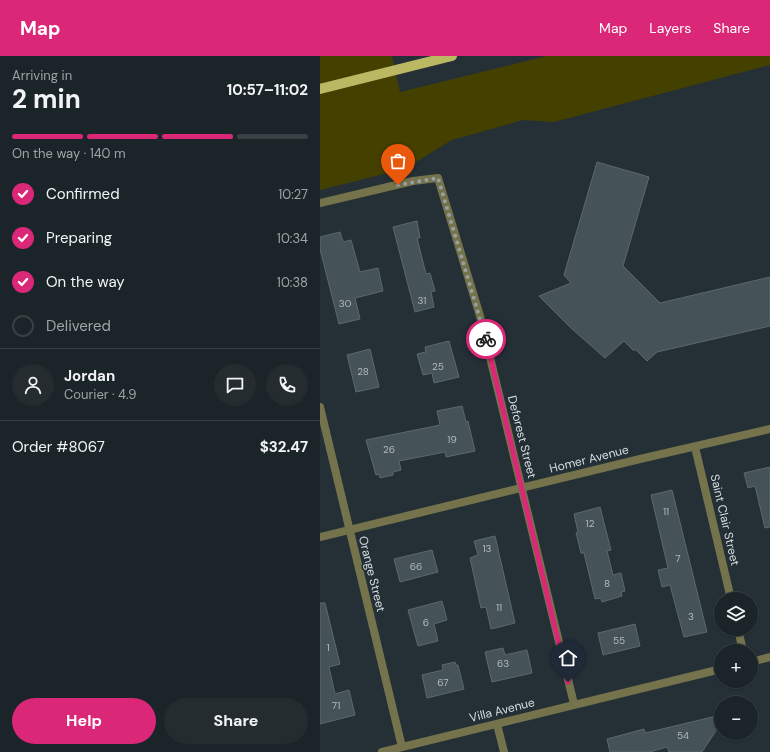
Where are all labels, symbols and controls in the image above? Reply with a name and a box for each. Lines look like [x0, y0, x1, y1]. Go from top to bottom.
text: Map [20, 16, 60, 41]
text: Map [599, 19, 627, 37]
text: Layers [649, 19, 691, 37]
text: Share [713, 19, 750, 37]
text: Arriving in [12, 67, 72, 84]
text: 10:57–11:02 [227, 80, 308, 100]
text: 2 min [12, 82, 81, 116]
pin [381, 144, 415, 185]
text: On the way · 140 m [12, 145, 126, 162]
icon: bag [387, 150, 409, 172]
icon: check [12, 183, 34, 205]
text: Confirmed [46, 184, 120, 204]
text: 10:27 [278, 186, 308, 203]
icon: check [12, 227, 34, 249]
text: Preparing [46, 228, 112, 248]
text: 10:34 [277, 230, 308, 247]
icon: check [12, 271, 34, 293]
text: On the way [46, 272, 125, 292]
text: 10:38 [277, 274, 308, 291]
house number: 31 [418, 294, 426, 307]
house number: 30 [339, 297, 352, 310]
text: Delivered [46, 316, 111, 336]
courier [466, 319, 506, 359]
icon: bike [475, 328, 497, 350]
house number: 25 [432, 360, 444, 373]
button: person [12, 364, 54, 406]
button: chat [214, 364, 256, 406]
button: phone [266, 364, 308, 406]
house number: 28 [357, 365, 369, 378]
text: Jordan [64, 366, 115, 386]
text: Courier · 4.9 [64, 386, 136, 403]
street label: Deforest Street [504, 394, 540, 480]
house number: 19 [447, 433, 457, 446]
text: Order #8067 [12, 437, 105, 457]
text: $32.47 [260, 437, 308, 457]
street label: Homer Avenue [548, 441, 631, 477]
house number: 26 [383, 443, 395, 456]
street label: Saint Clair Street [707, 473, 743, 568]
house number: 11 [663, 505, 669, 518]
house number: 12 [586, 517, 595, 530]
street label: Orange Street [355, 534, 389, 614]
house number: 13 [482, 542, 492, 555]
house number: 7 [675, 552, 681, 565]
house number: 66 [410, 560, 422, 573]
house number: 8 [604, 577, 610, 590]
map controls [714, 592, 758, 740]
button: layers [714, 592, 758, 636]
house number: 11 [496, 601, 502, 614]
house number: 3 [688, 610, 694, 623]
house number: 6 [423, 616, 429, 629]
house number: 55 [613, 634, 625, 647]
house number: 1 [326, 641, 330, 654]
pin [551, 641, 585, 682]
button: + [714, 644, 758, 688]
icon: home [557, 647, 579, 669]
house number: 63 [497, 657, 509, 670]
house number: 67 [437, 676, 449, 689]
street label: Villa Avenue [468, 694, 536, 726]
button: − [714, 696, 758, 740]
button: Help [12, 698, 156, 744]
button: Share [164, 698, 308, 744]
house number: 71 [332, 699, 340, 712]
house number: 54 [677, 729, 689, 742]

